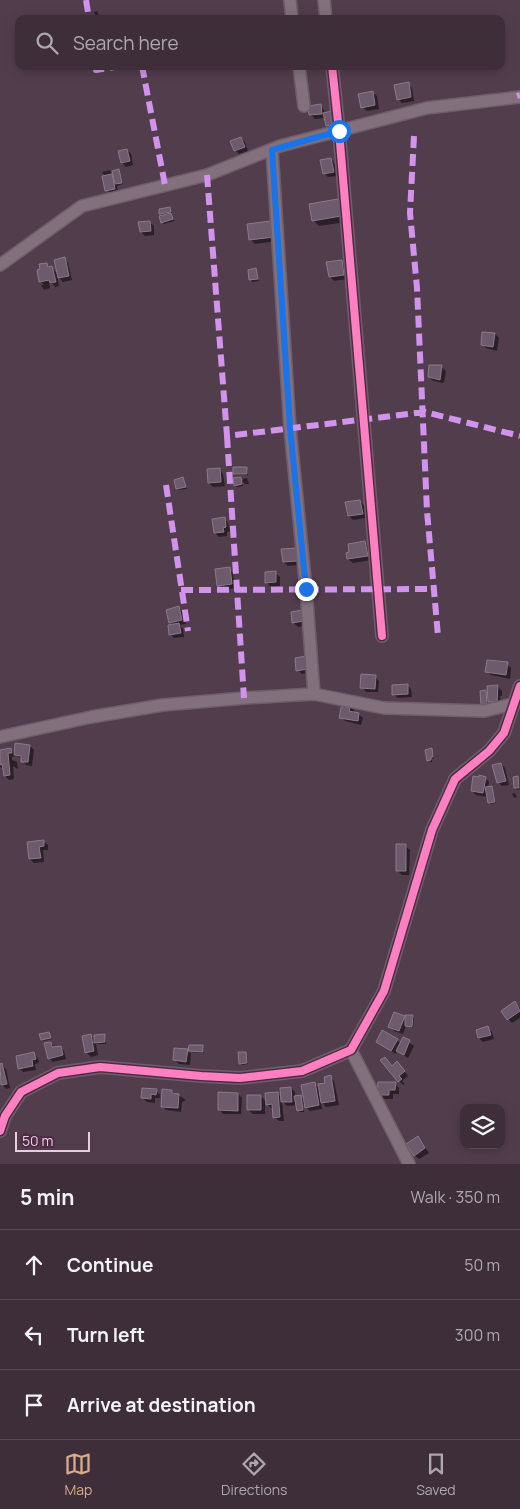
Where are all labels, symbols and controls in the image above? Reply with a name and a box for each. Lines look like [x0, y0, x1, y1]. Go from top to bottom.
search box [15, 15, 505, 70]
icon: search [33, 29, 61, 57]
text: Search here [73, 30, 179, 56]
route start [328, 120, 351, 143]
route end [295, 578, 318, 601]
map controls [460, 1104, 505, 1149]
button: layers [460, 1104, 505, 1149]
scale bar [15, 1129, 90, 1152]
text: 50 m [22, 1131, 53, 1150]
text: 5 min [20, 1183, 74, 1211]
text: Walk · 350 m [411, 1186, 500, 1208]
icon: ahead [20, 1251, 48, 1279]
text: Continue [67, 1252, 153, 1278]
text: 50 m [464, 1254, 500, 1276]
icon: left [20, 1321, 48, 1349]
text: Turn left [67, 1322, 145, 1348]
text: 300 m [455, 1324, 500, 1346]
icon: arrive [20, 1391, 48, 1419]
text: Arrive at destination [67, 1392, 256, 1418]
tab: Map [64, 1450, 92, 1499]
tab: Directions [221, 1450, 287, 1499]
tab: Saved [416, 1450, 456, 1499]

